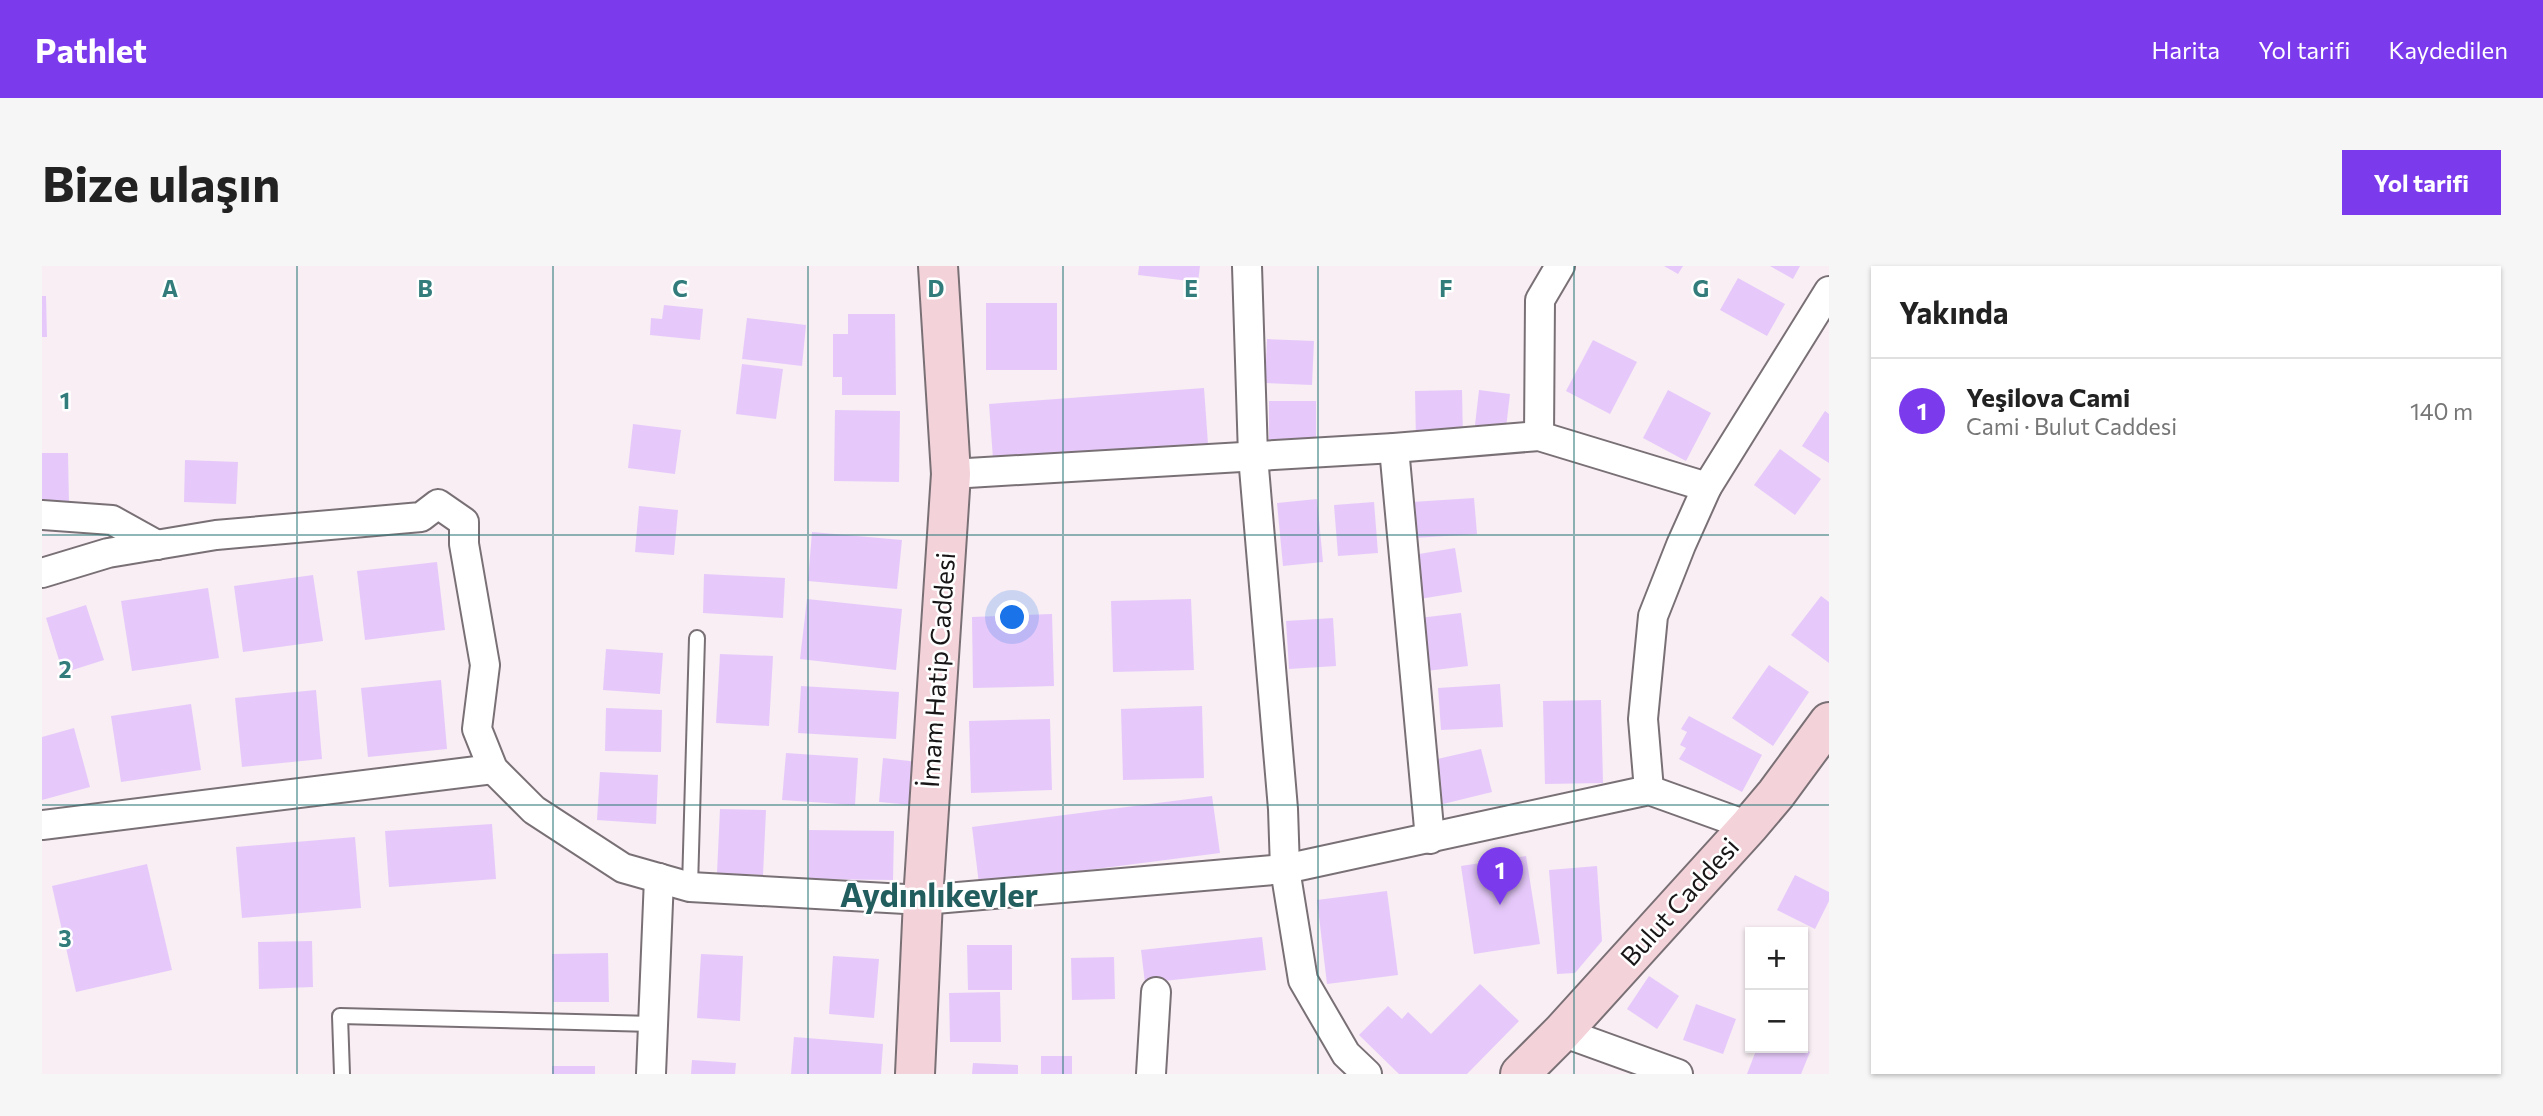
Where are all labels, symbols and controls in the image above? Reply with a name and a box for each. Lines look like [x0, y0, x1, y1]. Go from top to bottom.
text: Pathlet [35, 29, 147, 70]
text: Harita [2151, 35, 2220, 64]
text: Yol tarifi [2258, 35, 2350, 64]
text: Kaydedilen [2388, 35, 2508, 64]
button: Yol tarifi [2342, 150, 2501, 215]
text: Bize ulaşın [42, 152, 280, 212]
text: A [162, 274, 179, 302]
text: B [417, 274, 433, 302]
text: C [672, 274, 688, 302]
text: D [928, 274, 945, 302]
text: E [1184, 274, 1198, 302]
text: F [1439, 274, 1453, 302]
text: G [1693, 274, 1709, 302]
text: Yakında [1899, 293, 2009, 330]
text: Yeşilova Cami [1966, 381, 2130, 412]
text: 1 [60, 386, 70, 414]
text: 1 [1917, 397, 1927, 425]
text: 140 m [2410, 397, 2473, 425]
text: Cami · Bulut Caddesi [1966, 412, 2177, 440]
street label: İmam Hatip Caddesi [913, 551, 960, 789]
your location [995, 600, 1029, 634]
text: 2 [58, 655, 72, 683]
street label: Bulut Caddesi [1613, 831, 1745, 971]
pin: 1 [1477, 847, 1523, 905]
district label: Aydınlıkevler [840, 873, 1039, 914]
text: 3 [58, 924, 72, 952]
map controls [1745, 927, 1808, 1053]
button: + [1745, 927, 1808, 990]
button: − [1745, 990, 1808, 1053]

